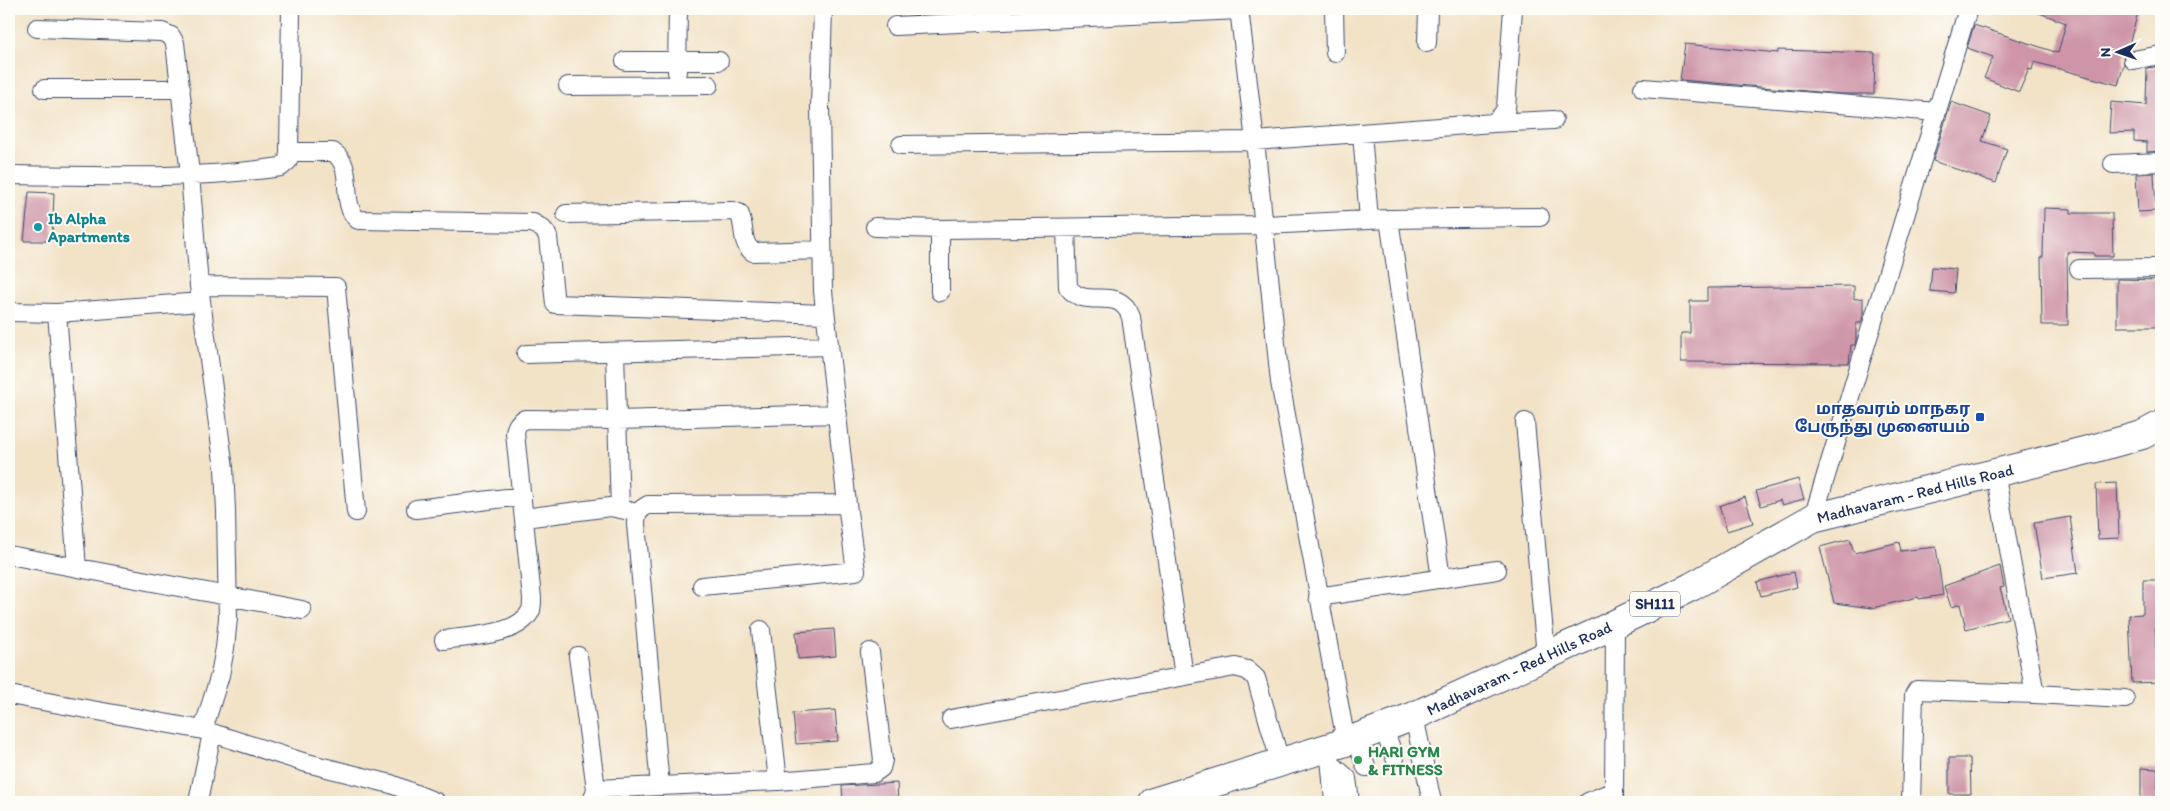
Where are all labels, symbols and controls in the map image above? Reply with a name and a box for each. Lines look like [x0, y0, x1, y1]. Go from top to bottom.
north arrow [2092, 28, 2142, 78]
text: N [2097, 47, 2114, 57]
place label: Ib Alpha Apartments [47, 209, 130, 247]
marker: Ib Alpha Apartments [32, 221, 44, 233]
place label: மாதவரம் மாநகர பேருந்து முனையம் [1795, 399, 1970, 437]
marker: மாதவரம் மாநகர பேருந்து முனையம் [1974, 411, 1986, 423]
street label: Madhavaram - Red Hills Road [1815, 460, 2016, 527]
road number: SH111 [1630, 592, 1680, 616]
street label: Madhavaram - Red Hills Road [1424, 617, 1615, 720]
place label: HARI GYM & FITNESS [1368, 742, 1443, 779]
marker: HARI GYM & FITNESS [1352, 754, 1364, 766]

